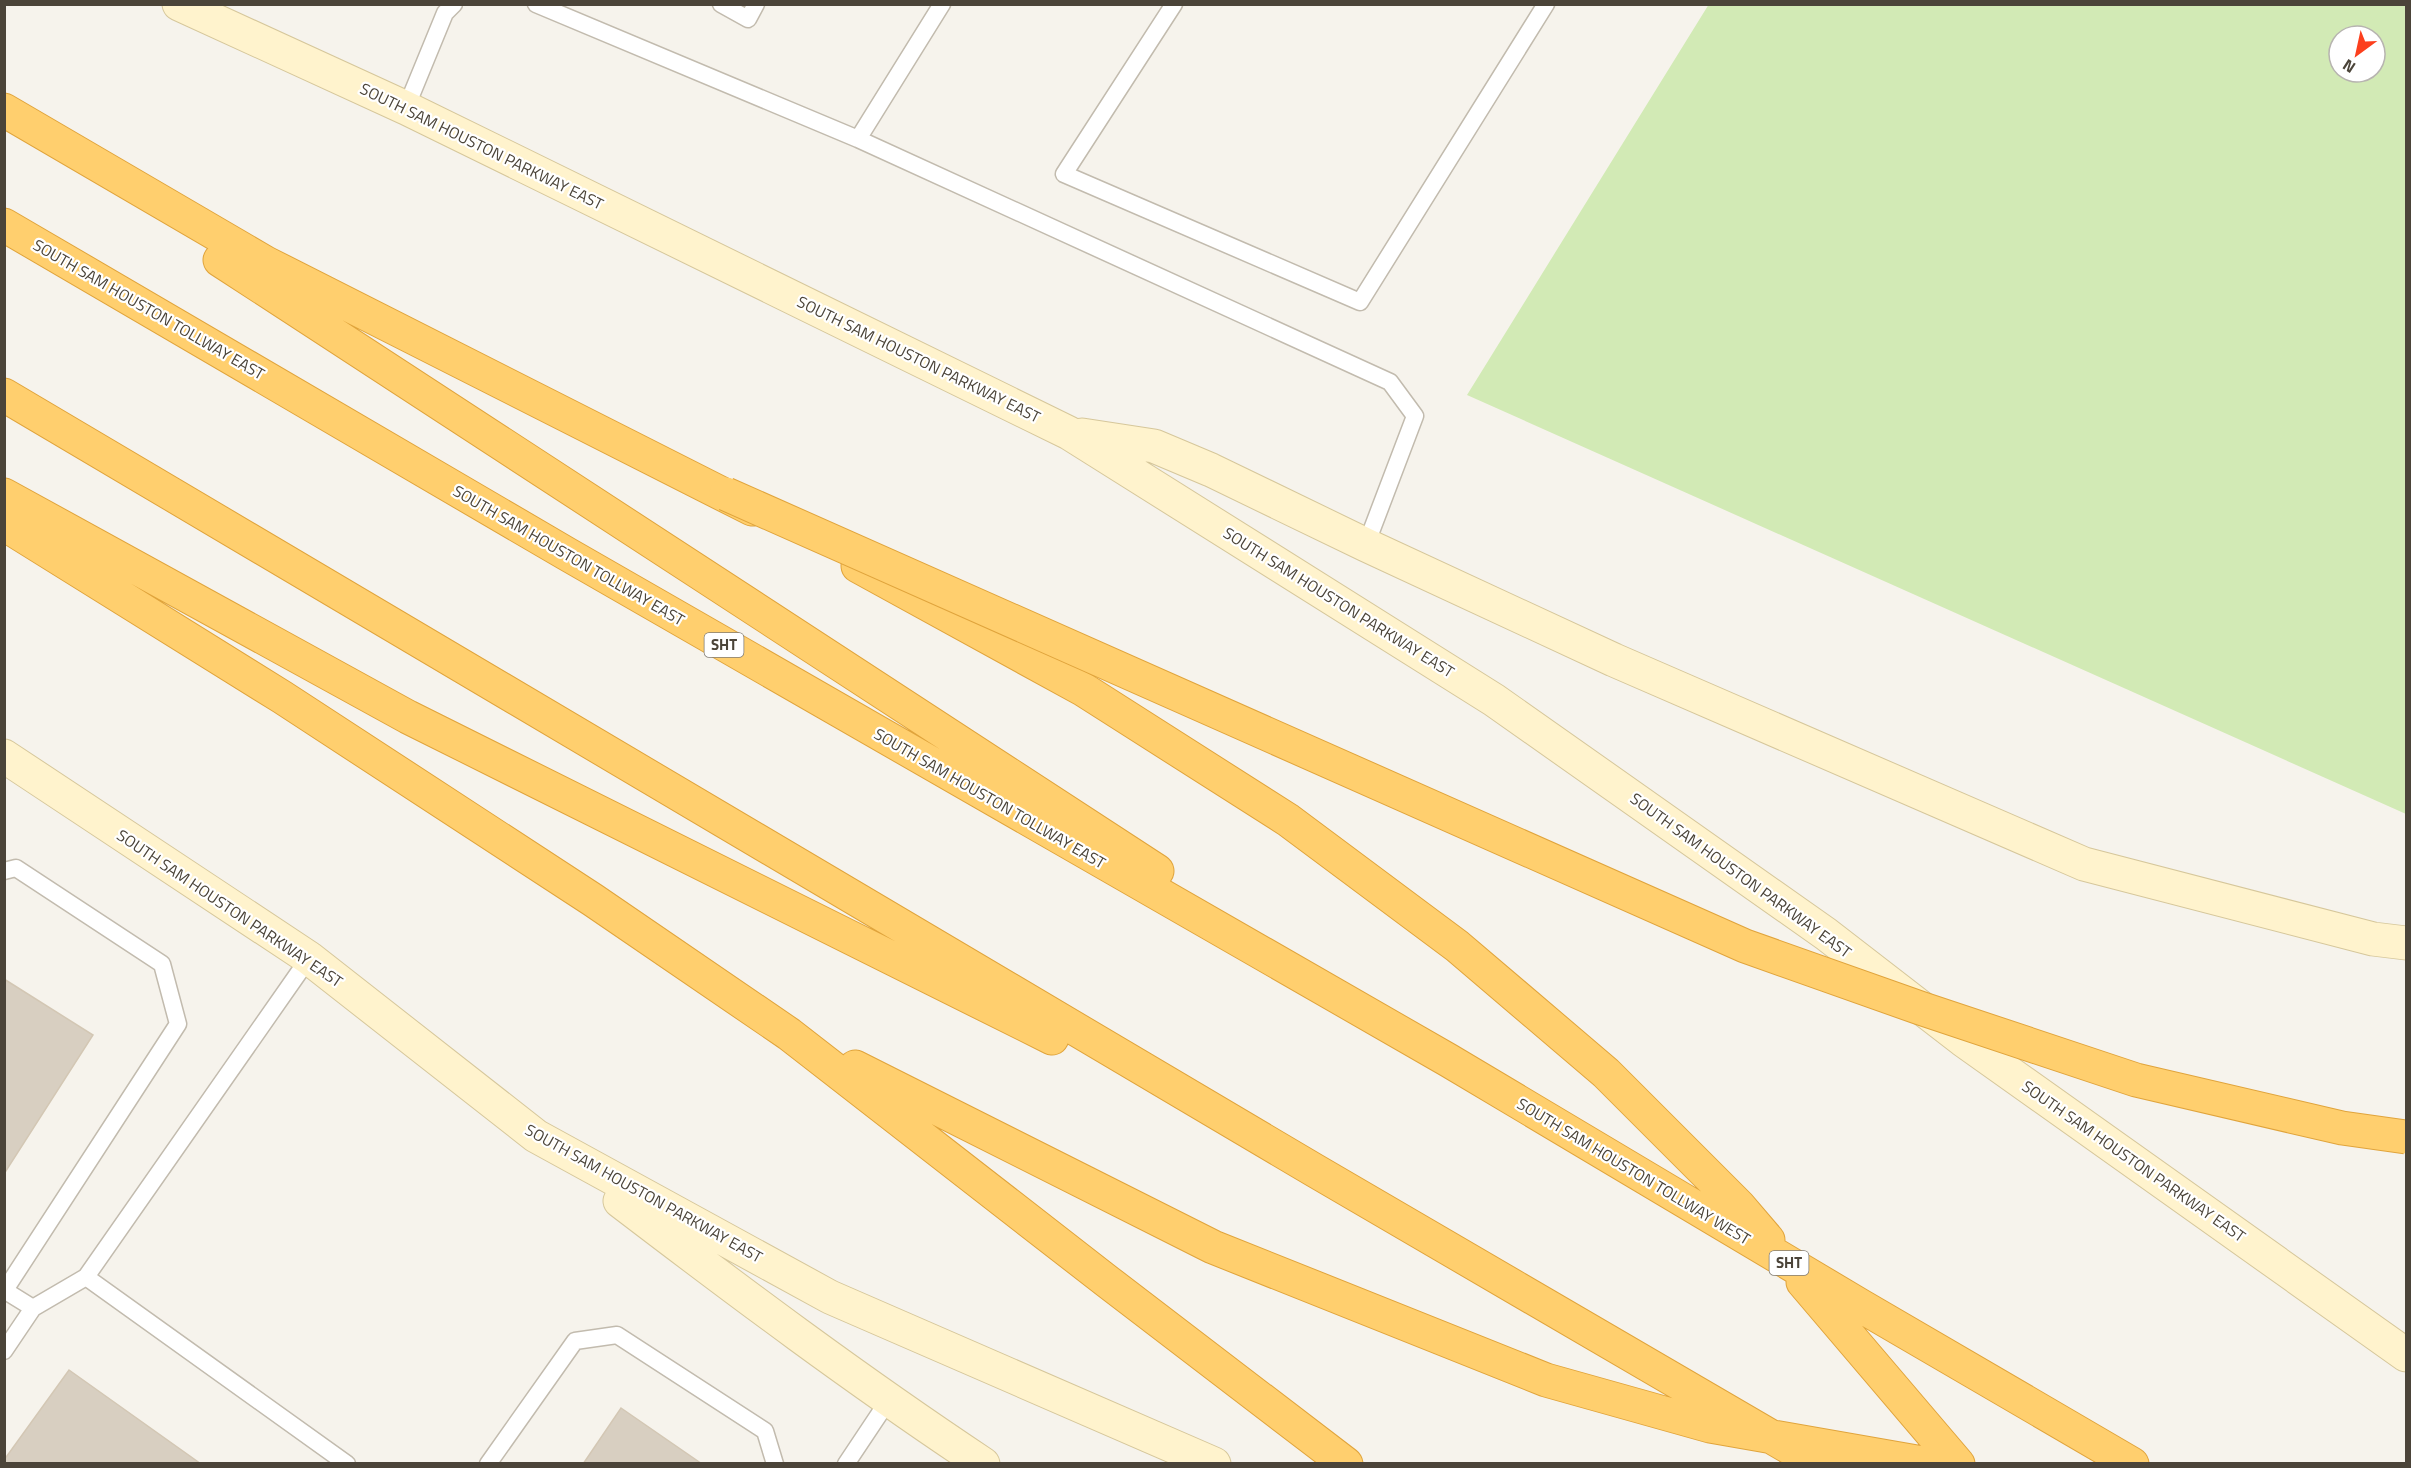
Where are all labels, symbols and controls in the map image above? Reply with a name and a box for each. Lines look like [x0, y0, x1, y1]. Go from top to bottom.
north arrow [2327, 24, 2387, 84]
text: N [2338, 53, 2360, 80]
street label: SOUTH SAM HOUSTON PARKWAY EAST [356, 76, 608, 216]
street label: SOUTH SAM HOUSTON TOLLWAY EAST [29, 233, 270, 386]
street label: SOUTH SAM HOUSTON PARKWAY EAST [793, 289, 1045, 429]
street label: SOUTH SAM HOUSTON TOLLWAY EAST [449, 479, 690, 632]
street label: SOUTH SAM HOUSTON PARKWAY EAST [1219, 521, 1460, 684]
road number: SHT [704, 633, 744, 657]
street label: SOUTH SAM HOUSTON TOLLWAY EAST [870, 722, 1111, 875]
street label: SOUTH SAM HOUSTON PARKWAY EAST [1625, 786, 1857, 964]
street label: SOUTH SAM HOUSTON PARKWAY EAST [112, 823, 348, 993]
street label: SOUTH SAM HOUSTON PARKWAY EAST [2017, 1074, 2251, 1248]
street label: SOUTH SAM HOUSTON TOLLWAY WEST [1513, 1092, 1756, 1251]
street label: SOUTH SAM HOUSTON PARKWAY EAST [521, 1117, 768, 1269]
road number: SHT [1770, 1251, 1808, 1275]

